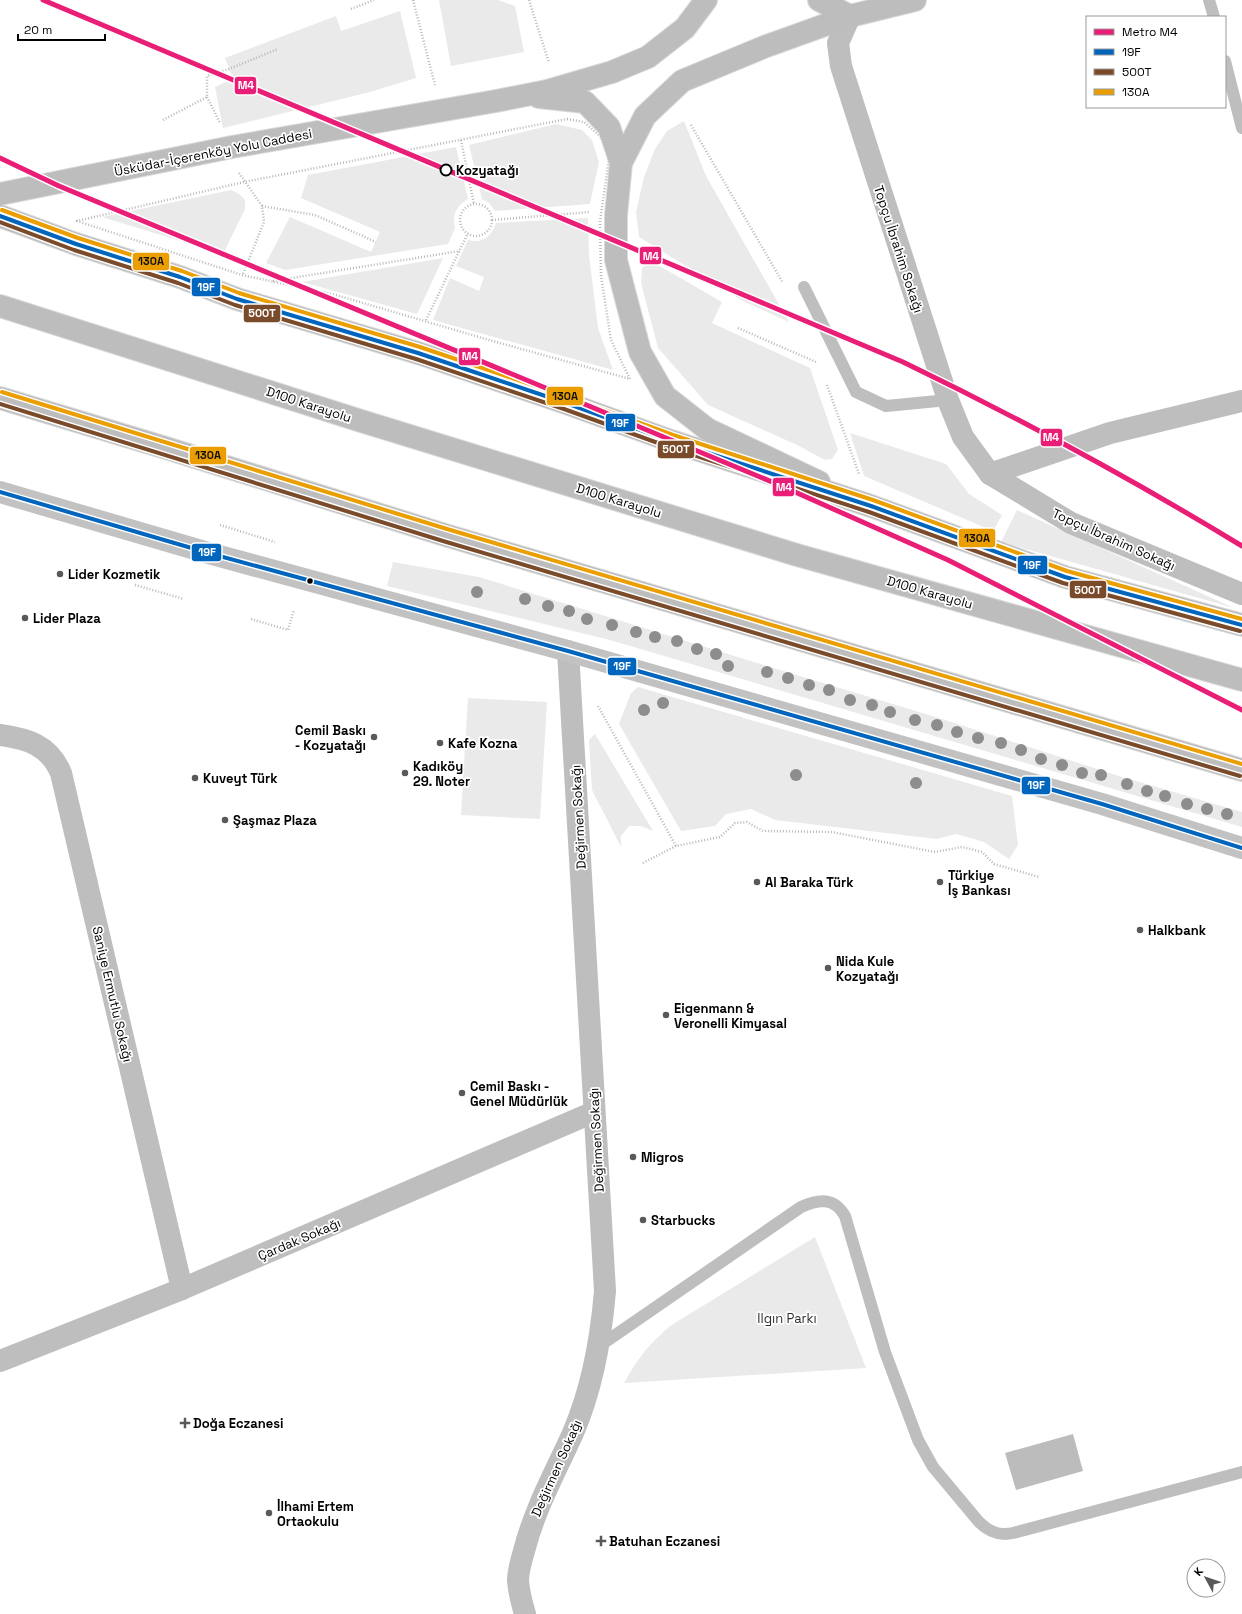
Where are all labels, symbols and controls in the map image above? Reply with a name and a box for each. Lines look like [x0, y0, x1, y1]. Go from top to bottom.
scale bar [18, 16, 105, 42]
legend [1086, 16, 1226, 108]
text: 20 m [24, 22, 52, 38]
text: Metro M4 [1122, 24, 1178, 40]
text: 19F [1122, 44, 1141, 60]
text: 500T [1122, 64, 1152, 80]
line badge: M4 [234, 76, 257, 95]
text: M4 [238, 78, 254, 92]
text: 130A [1122, 84, 1150, 100]
street label: Üsküdar-İçerenköy Yolu Caddesi [113, 125, 313, 180]
place label: Kozyatağı [456, 162, 519, 179]
marker: Kozyatağı [439, 163, 453, 177]
street label: Topçu İbrahim Sokağı [870, 183, 927, 315]
line badge: M4 [639, 246, 662, 265]
text: M4 [643, 249, 659, 263]
line badge: 130A [132, 252, 170, 271]
text: 130A [138, 254, 164, 268]
line badge: 19F [191, 277, 221, 297]
text: 19F [197, 280, 215, 294]
line badge: 500T [243, 304, 281, 323]
text: 500T [248, 306, 276, 320]
line badge: M4 [458, 347, 481, 366]
text: M4 [462, 349, 478, 363]
street label: D100 Karayolu [264, 383, 354, 426]
line badge: 130A [546, 386, 584, 406]
text: 130A [552, 389, 578, 403]
line badge: 19F [605, 413, 636, 432]
text: 19F [611, 416, 629, 430]
line badge: M4 [1040, 428, 1063, 447]
text: M4 [1043, 430, 1059, 444]
line badge: 500T [657, 440, 695, 459]
text: 500T [662, 442, 690, 456]
line badge: 130A [189, 446, 227, 465]
text: 130A [195, 448, 221, 462]
line badge: M4 [772, 477, 795, 497]
street label: D100 Karayolu [574, 479, 664, 522]
text: M4 [776, 480, 792, 494]
street label: Topçu İbrahim Sokağı [1050, 505, 1178, 574]
line badge: 130A [958, 528, 996, 548]
text: 130A [964, 531, 990, 545]
line badge: 19F [191, 543, 222, 562]
text: 19F [198, 545, 216, 559]
line badge: 19F [1017, 555, 1048, 575]
text: 19F [1023, 558, 1041, 572]
place label: Lider Kozmetik [68, 566, 161, 583]
marker: Lider Kozmetik [55, 569, 65, 579]
street label: D100 Karayolu [885, 572, 975, 613]
unlabelled marker [305, 576, 315, 586]
line badge: 500T [1069, 580, 1107, 599]
text: 500T [1074, 583, 1102, 597]
place label: Lider Plaza [33, 610, 101, 627]
marker: Lider Plaza [20, 613, 30, 623]
line badge: 19F [607, 657, 637, 676]
text: 19F [613, 659, 631, 673]
place label: Cemil Baskı - Kozyatağı [295, 722, 366, 754]
marker: Cemil Baskı - Kozyatağı [369, 732, 379, 742]
place label: Kafe Kozna [448, 735, 518, 752]
marker: Kafe Kozna [435, 738, 445, 748]
place label: Kadıköy 29. Noter [413, 758, 470, 790]
street label: Değirmen Sokağı [567, 764, 590, 870]
marker: Kadıköy 29. Noter [400, 768, 410, 778]
place label: Kuveyt Türk [203, 770, 278, 787]
marker: Kuveyt Türk [190, 773, 200, 783]
line badge: 19F [1021, 776, 1051, 795]
text: 19F [1027, 778, 1045, 792]
place label: Şaşmaz Plaza [233, 812, 317, 829]
marker: Şaşmaz Plaza [220, 815, 230, 825]
place label: Türkiye İş Bankası [948, 867, 1011, 899]
place label: Al Baraka Türk [765, 874, 854, 891]
marker: Al Baraka Türk [752, 877, 762, 887]
marker: Türkiye İş Bankası [935, 877, 945, 887]
place label: Halkbank [1148, 922, 1207, 939]
street label: Saniye Ermutlu Sokağı [89, 924, 136, 1064]
marker: Halkbank [1135, 925, 1145, 935]
place label: Nida Kule Kozyatağı [836, 953, 899, 985]
marker: Nida Kule Kozyatağı [823, 963, 833, 973]
place label: Eigenmann & Veronelli Kimyasal [674, 1000, 787, 1032]
marker: Eigenmann & Veronelli Kimyasal [661, 1010, 671, 1020]
place label: Cemil Baskı - Genel Müdürlük [470, 1078, 569, 1110]
street label: Değirmen Sokağı [585, 1087, 608, 1193]
marker: Cemil Baskı - Genel Müdürlük [457, 1088, 467, 1098]
place label: Migros [641, 1149, 684, 1166]
marker: Migros [628, 1152, 638, 1162]
place label: Starbucks [651, 1212, 716, 1229]
street label: Çardak Sokağı [255, 1214, 343, 1265]
marker: Starbucks [638, 1215, 648, 1225]
park label: Ilgın Parkı [757, 1310, 817, 1327]
place label: Doğa Eczanesi [193, 1415, 283, 1432]
street label: Değirmen Sokağı [527, 1417, 585, 1519]
marker: Doğa Eczanesi [180, 1418, 190, 1428]
place label: İlhami Ertem Ortaokulu [277, 1498, 354, 1530]
marker: İlhami Ertem Ortaokulu [264, 1508, 274, 1518]
place label: Batuhan Eczanesi [609, 1533, 720, 1550]
marker: Batuhan Eczanesi [596, 1536, 606, 1546]
north arrow [1186, 1558, 1226, 1598]
text: K [1191, 1564, 1206, 1579]

